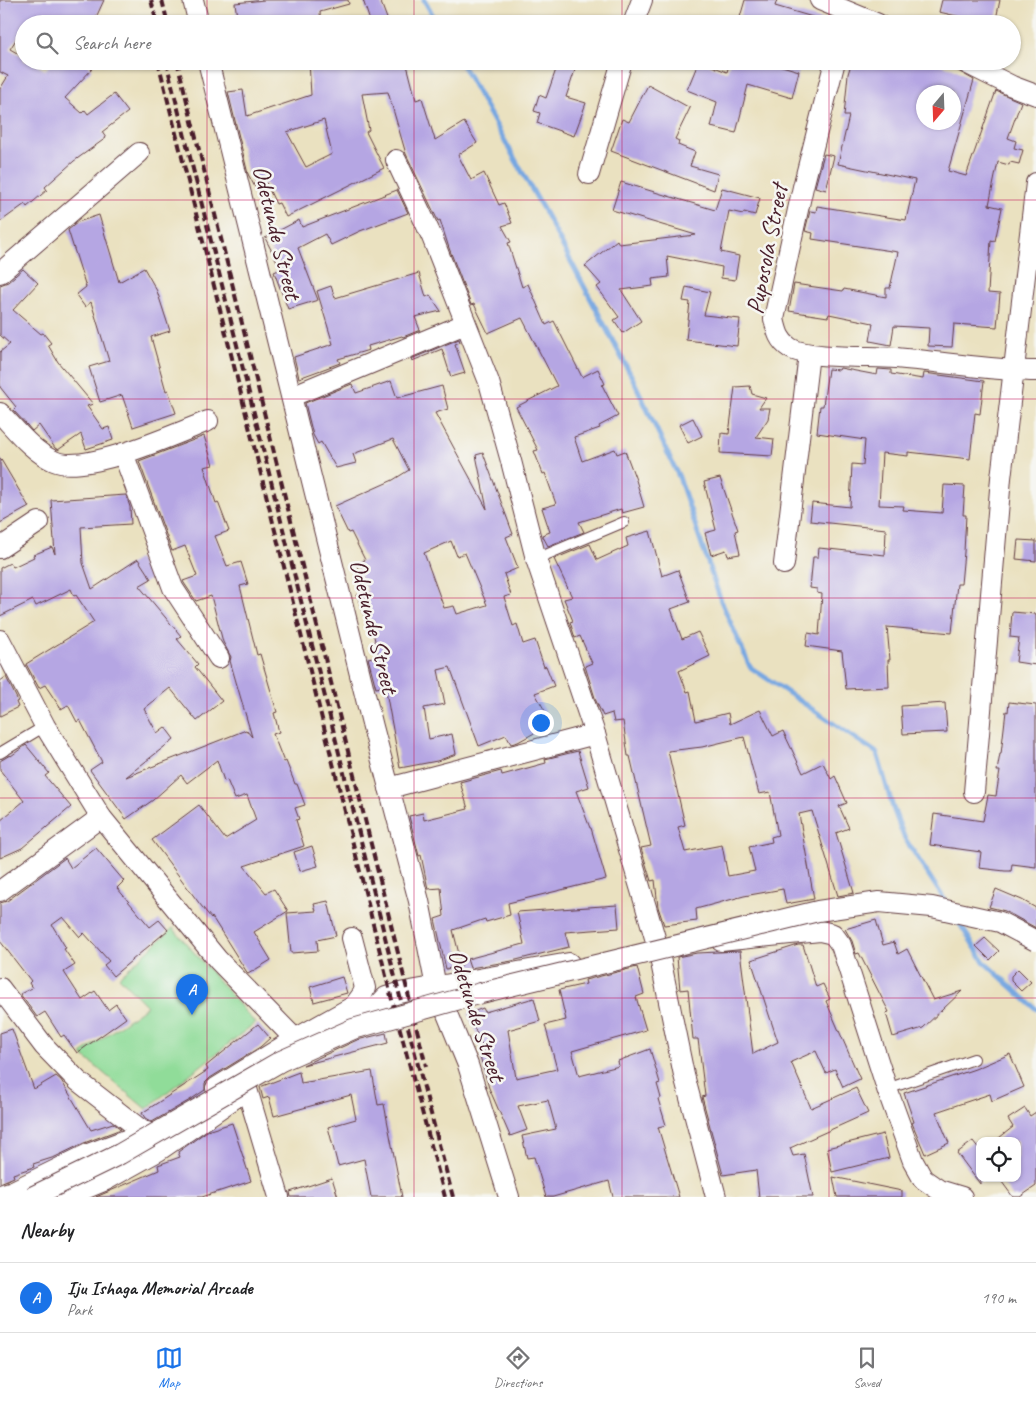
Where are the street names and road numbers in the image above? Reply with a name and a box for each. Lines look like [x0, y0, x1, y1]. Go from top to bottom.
street label: Odetunde Street [245, 162, 310, 305]
street label: Puposola Street [739, 178, 796, 317]
street label: Odetunde Street [342, 556, 407, 699]
street label: Odetunde Street [441, 945, 514, 1088]

